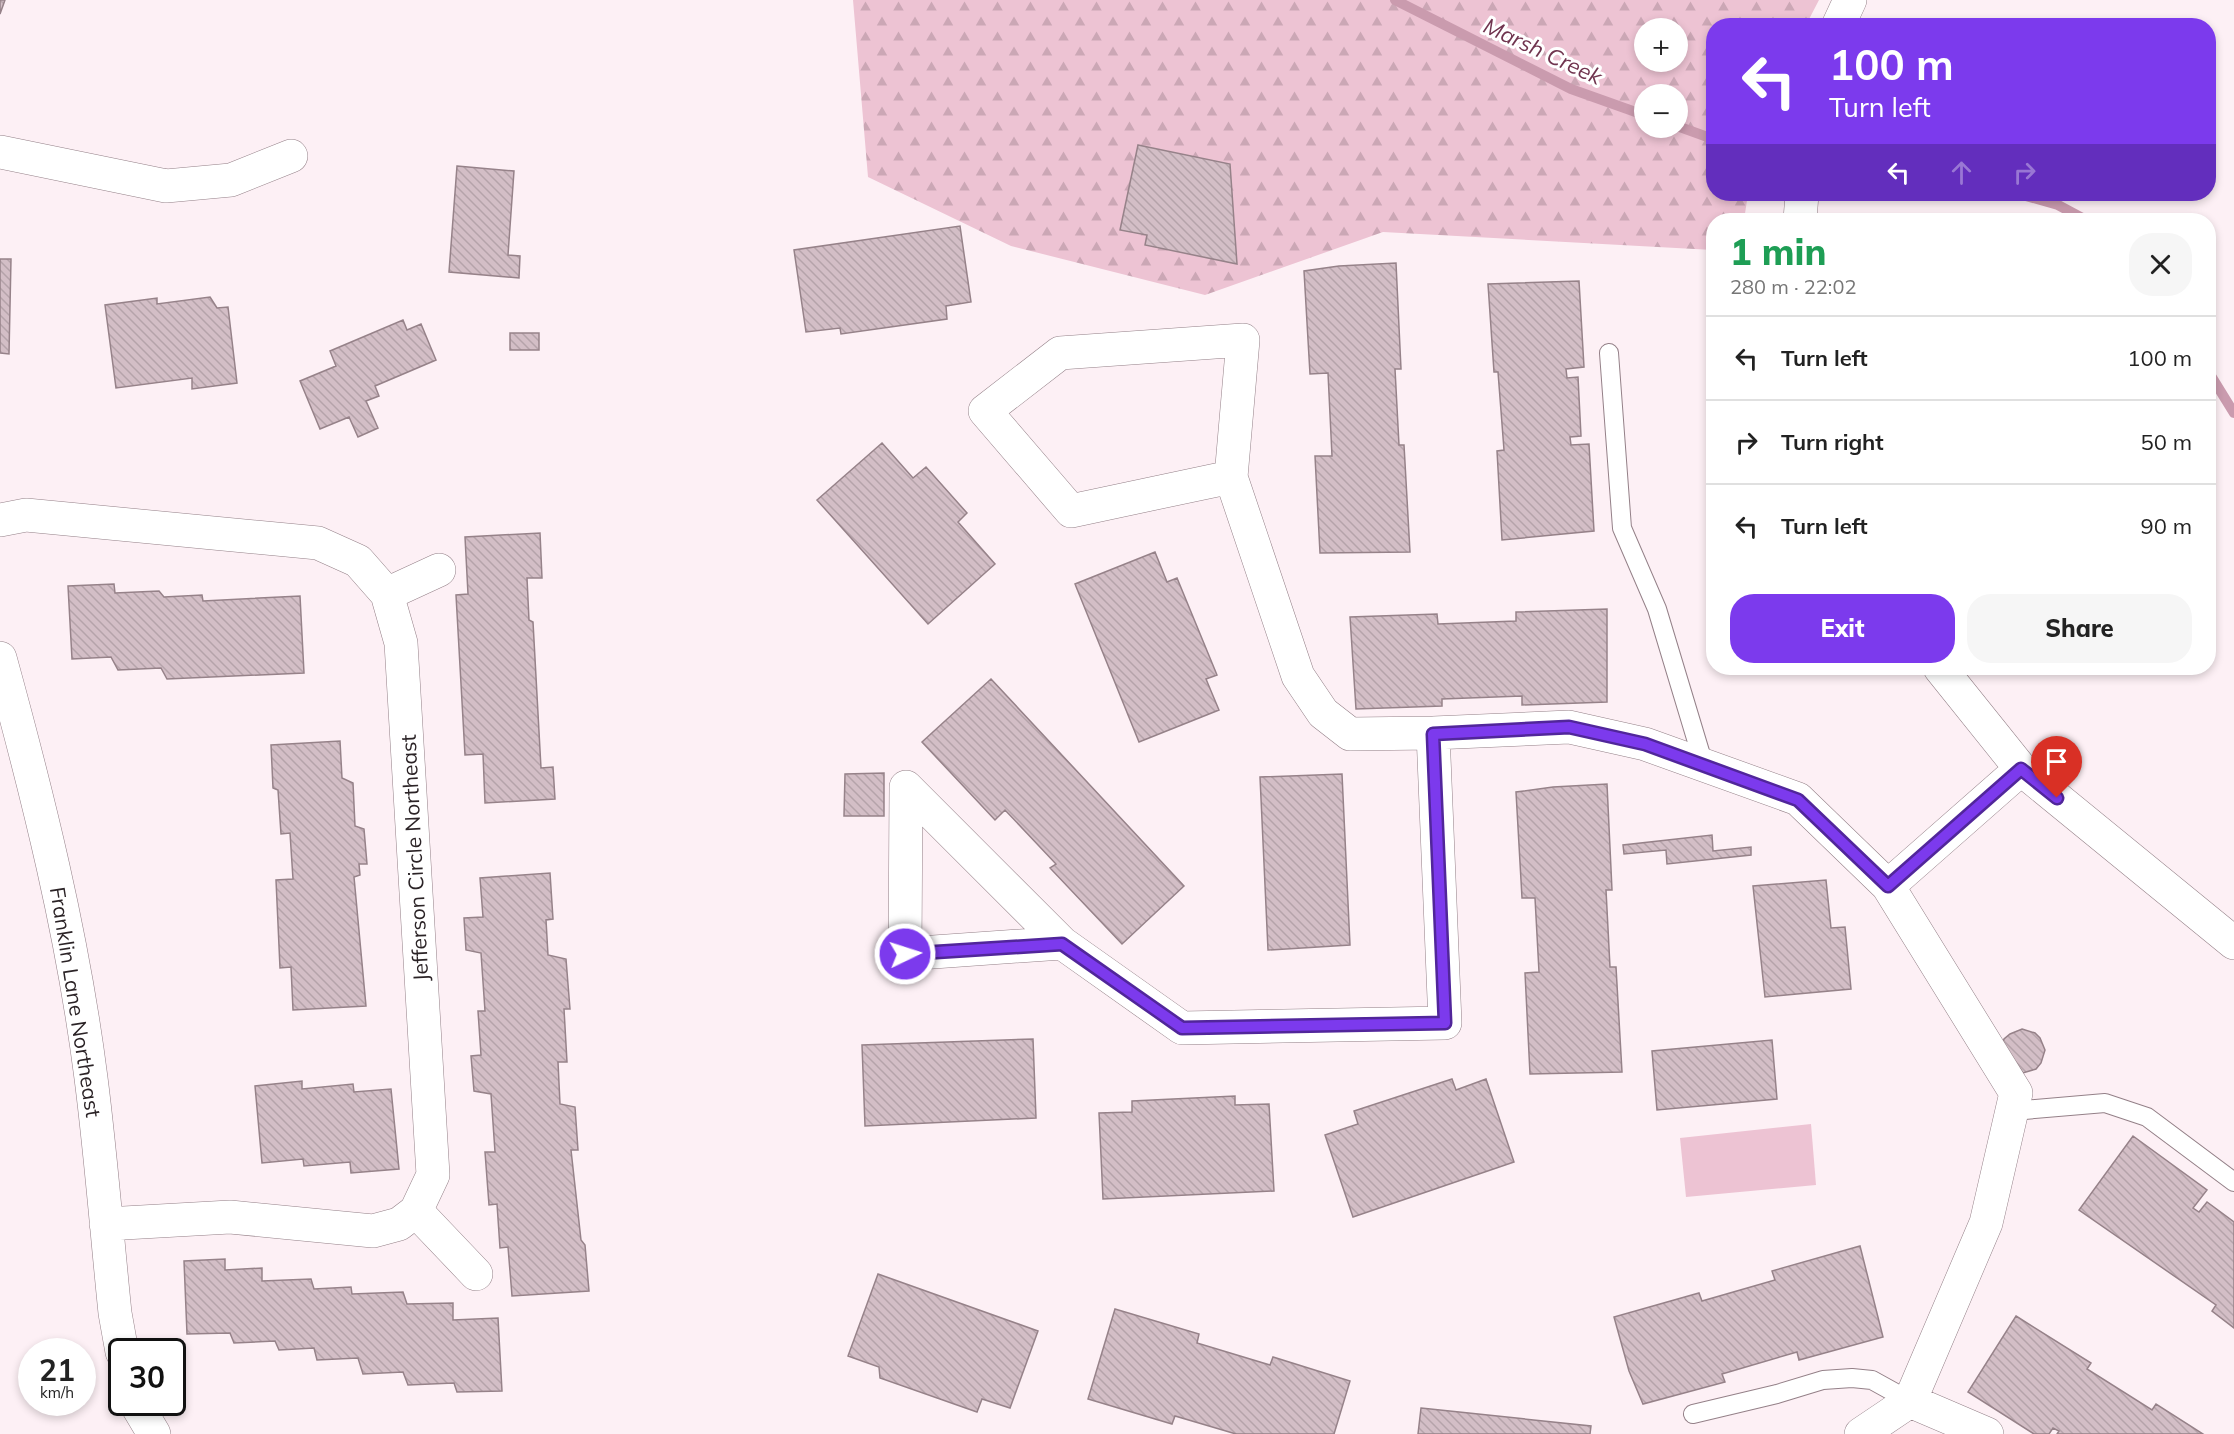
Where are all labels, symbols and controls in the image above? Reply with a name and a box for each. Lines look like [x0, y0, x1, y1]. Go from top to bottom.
water label: Marsh Creek [1479, 11, 1607, 91]
map controls [1634, 18, 1688, 138]
button: + [1634, 18, 1688, 72]
text: 100 m [1829, 38, 1954, 91]
icon: left [1730, 42, 1808, 120]
button: − [1634, 84, 1688, 138]
text: Turn left [1829, 90, 1931, 124]
icon: left [1882, 156, 1915, 189]
icon: ahead [1945, 156, 1978, 189]
icon: right [2008, 156, 2041, 189]
text: 1 min [1730, 229, 1826, 274]
button: close [2129, 233, 2192, 296]
text: 280 m · 22:02 [1730, 274, 1856, 299]
icon: left [1730, 342, 1763, 375]
text: Turn left [1781, 344, 1868, 372]
text: 100 m [2127, 344, 2192, 372]
icon: right [1730, 426, 1763, 459]
text: Turn right [1781, 428, 1884, 456]
text: 50 m [2141, 428, 2192, 456]
icon: left [1730, 510, 1763, 543]
text: Turn left [1781, 512, 1868, 540]
text: 90 m [2141, 512, 2192, 540]
button: Exit [1730, 594, 1955, 663]
button: Share [1967, 594, 2192, 663]
street label: Jefferson Circle Northeast [395, 734, 433, 982]
pin [2031, 736, 2082, 798]
icon: arrive [2040, 745, 2073, 778]
street label: Franklin Lane Northeast [45, 885, 107, 1119]
position arrow [873, 922, 937, 986]
speed limit sign: 30 [108, 1338, 186, 1416]
text: 21 [39, 1351, 75, 1389]
text: km/h [40, 1383, 74, 1402]

